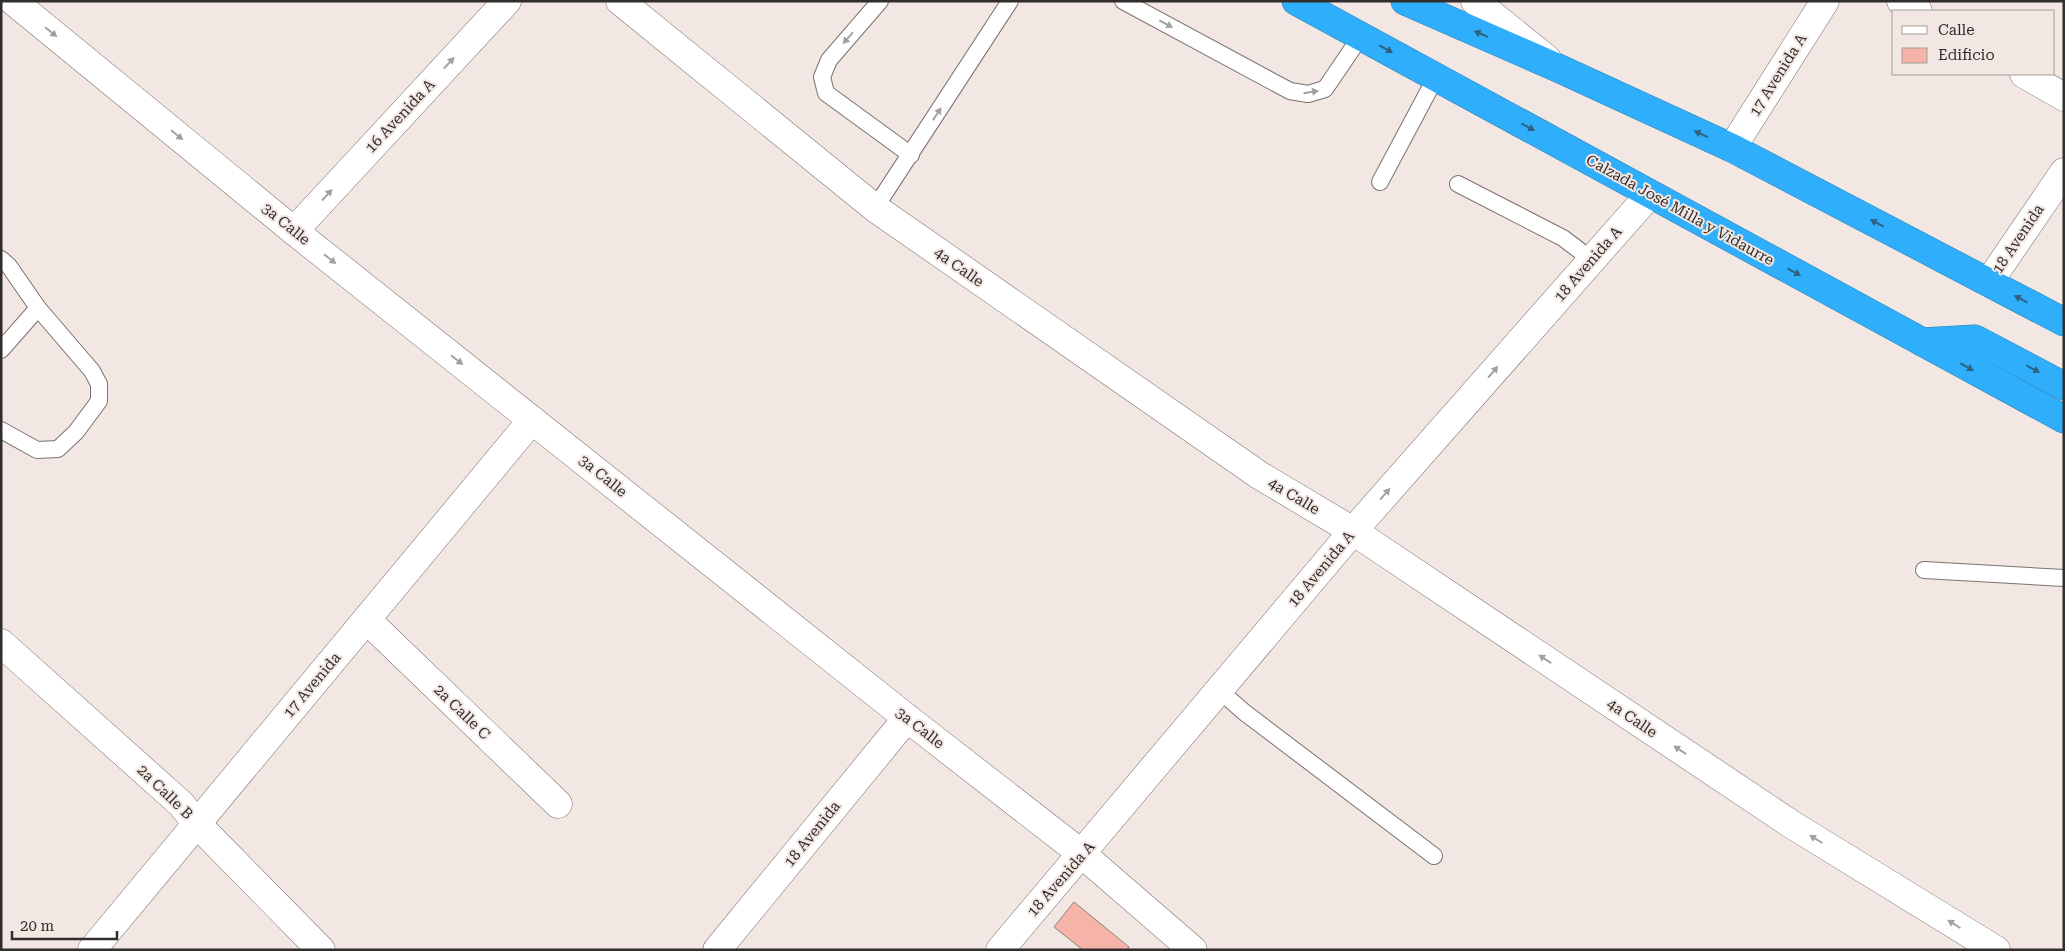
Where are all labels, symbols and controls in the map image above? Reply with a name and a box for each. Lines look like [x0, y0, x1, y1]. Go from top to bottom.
legend [1892, 10, 2055, 75]
one-way arrow [1159, 20, 1173, 29]
text: Calle [1938, 21, 1974, 39]
one-way arrow [44, 27, 57, 38]
one-way arrow [1474, 30, 1488, 38]
street label: 17 Avenida A [1746, 30, 1811, 120]
one-way arrow [843, 32, 854, 45]
one-way arrow [1378, 45, 1393, 53]
text: Edificio [1938, 46, 1995, 64]
one-way arrow [443, 57, 455, 69]
street label: 16 Avenida A [361, 75, 439, 156]
one-way arrow [1303, 88, 1319, 96]
one-way arrow [932, 107, 942, 121]
one-way arrow [1521, 123, 1536, 131]
one-way arrow [170, 129, 183, 140]
one-way arrow [1694, 129, 1708, 137]
street label: Calzada José Milla y Vidaurre [1583, 151, 1777, 269]
one-way arrow [321, 189, 333, 201]
street label: 3a Calle [258, 199, 314, 249]
street label: 18 Avenida [1988, 201, 2048, 277]
one-way arrow [1870, 219, 1884, 228]
street label: 18 Avenida A [1550, 222, 1626, 305]
street label: 4a Calle [931, 243, 987, 291]
one-way arrow [323, 254, 336, 265]
one-way arrow [1786, 268, 1801, 276]
one-way arrow [2013, 295, 2028, 303]
one-way arrow [450, 355, 463, 366]
one-way arrow [1960, 362, 1974, 371]
one-way arrow [2026, 365, 2040, 373]
one-way arrow [1487, 367, 1499, 379]
street label: 3a Calle [575, 451, 631, 501]
street label: 4a Calle [1265, 474, 1323, 518]
one-way arrow [1380, 488, 1391, 501]
street label: 18 Avenida A [1284, 527, 1358, 611]
street label: 17 Avenida [280, 649, 344, 721]
one-way arrow [1538, 655, 1552, 664]
street label: 2a Calle C [430, 681, 494, 743]
street label: 4a Calle [1603, 695, 1661, 741]
street label: 3a Calle [892, 703, 948, 753]
one-way arrow [1673, 745, 1687, 755]
street label: 2a Calle B [133, 761, 197, 823]
street label: 18 Avenida [780, 797, 844, 871]
one-way arrow [1809, 835, 1822, 844]
street label: 18 Avenida A [1023, 837, 1099, 920]
scale bar [12, 908, 118, 940]
text: 20 m [20, 917, 55, 935]
one-way arrow [1948, 920, 1961, 929]

